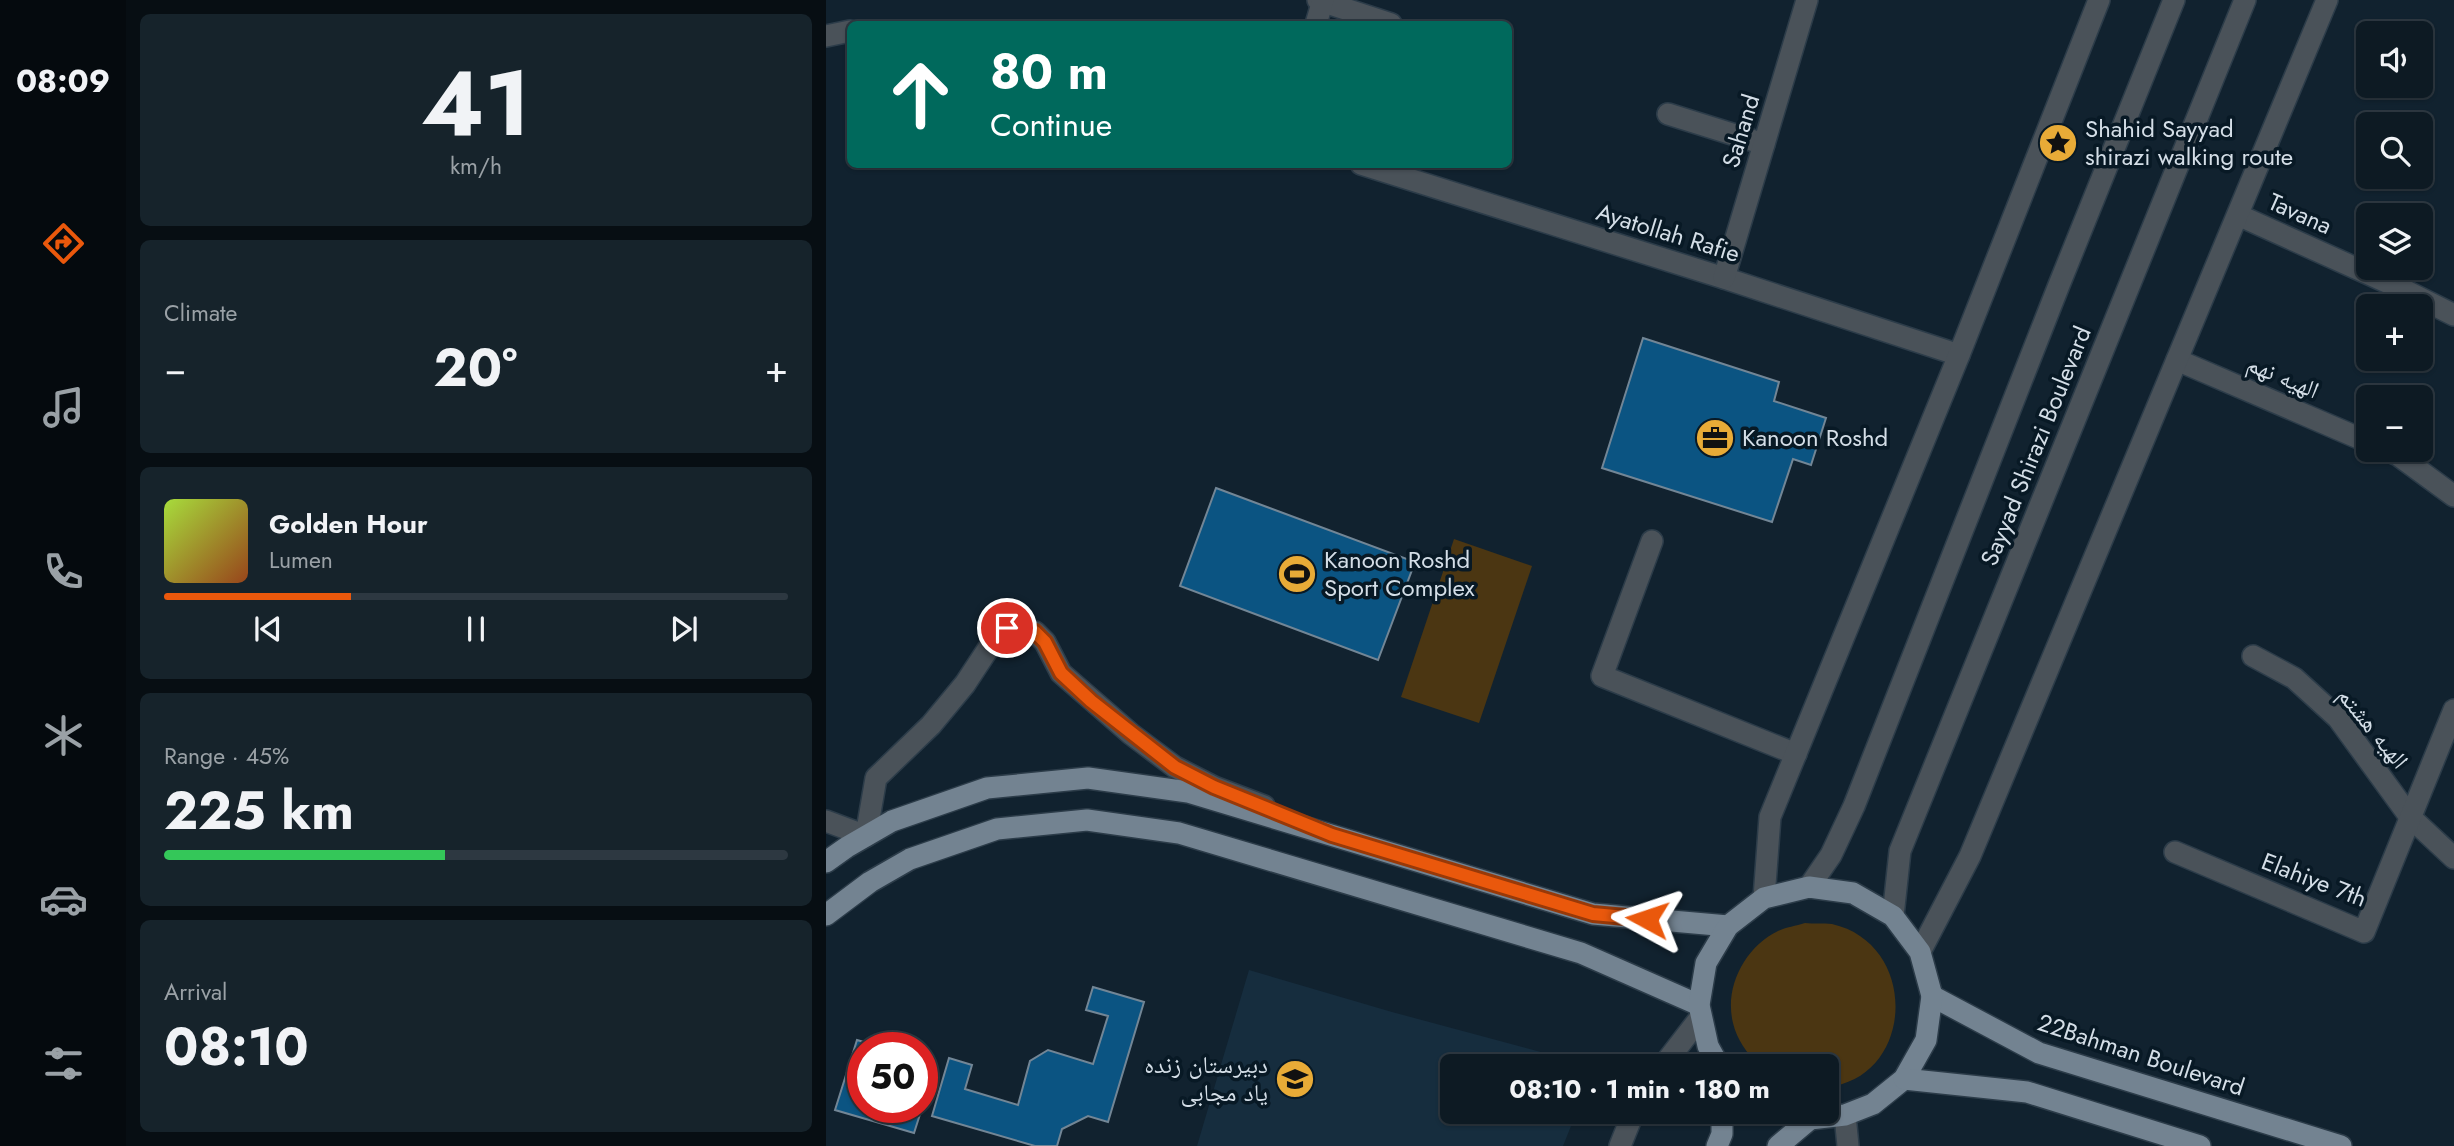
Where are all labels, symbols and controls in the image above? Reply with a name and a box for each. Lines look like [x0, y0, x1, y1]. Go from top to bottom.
map controls [2356, 21, 2433, 462]
button: sound [2356, 21, 2433, 98]
text: 80 m [990, 37, 1108, 107]
text: 41 [421, 38, 531, 169]
icon: ahead [875, 49, 966, 140]
text: 08:09 [16, 58, 110, 104]
street label: Sahand [1713, 90, 1768, 172]
text: Continue [990, 102, 1112, 148]
place label: Shahid Sayyad shirazi walking route [2085, 111, 2293, 174]
button: search [2356, 112, 2433, 189]
place icon: Shahid Sayyad shirazi walking route [2037, 122, 2079, 164]
text: km/h [450, 149, 502, 183]
street label: Tavana [2263, 184, 2338, 243]
street label: Ayatollah Rafie [1592, 194, 1744, 271]
button: layers [2356, 203, 2433, 280]
icon: directions [39, 219, 88, 268]
button: + [2356, 294, 2433, 371]
text: Climate [164, 296, 237, 330]
street label: Sayyad Shirazi Boulevard [1971, 321, 2100, 571]
text: 20° [434, 330, 518, 406]
text: − [164, 341, 186, 396]
text: + [765, 341, 788, 396]
street label: الهیه نهم [2242, 346, 2325, 407]
icon: music [39, 383, 88, 432]
button: − [2356, 385, 2433, 462]
office icon: Kanoon Roshd [1694, 417, 1736, 459]
place label: Kanoon Roshd [1742, 420, 1888, 455]
text: Golden Hour [269, 505, 428, 543]
place label: Kanoon Roshd Sport Complex [1324, 542, 1476, 605]
text: Lumen [269, 543, 333, 577]
icon: phone [39, 547, 88, 596]
sports icon: Kanoon Roshd Sport Complex [1276, 553, 1318, 595]
pin [977, 598, 1037, 658]
icon: arrive [988, 609, 1026, 647]
icon: previous [249, 610, 287, 648]
icon: pause [457, 610, 495, 648]
icon: next [665, 610, 703, 648]
street label: الهیه هشتم [2330, 679, 2417, 776]
icon: climate [39, 711, 88, 760]
text: Range · 45% [164, 739, 289, 773]
text: 225 km [164, 773, 354, 849]
street label: Elahiye 7th [2257, 844, 2372, 916]
icon: car [39, 875, 88, 924]
position arrow [1610, 882, 1684, 956]
text: Arrival [164, 975, 227, 1009]
street label: 22Bahman Boulevard [2033, 1005, 2249, 1104]
text: 08:10 [164, 1009, 309, 1085]
speed limit sign: 50 [847, 1032, 938, 1123]
icon: filters [39, 1039, 88, 1088]
place label: دبیرستان زنده یاد مجابی [1144, 1047, 1268, 1110]
school or university icon: دبیرستان زنده یاد مجابی [1274, 1058, 1316, 1100]
text: 08:10 · 1 min · 180 m [1509, 1070, 1770, 1108]

